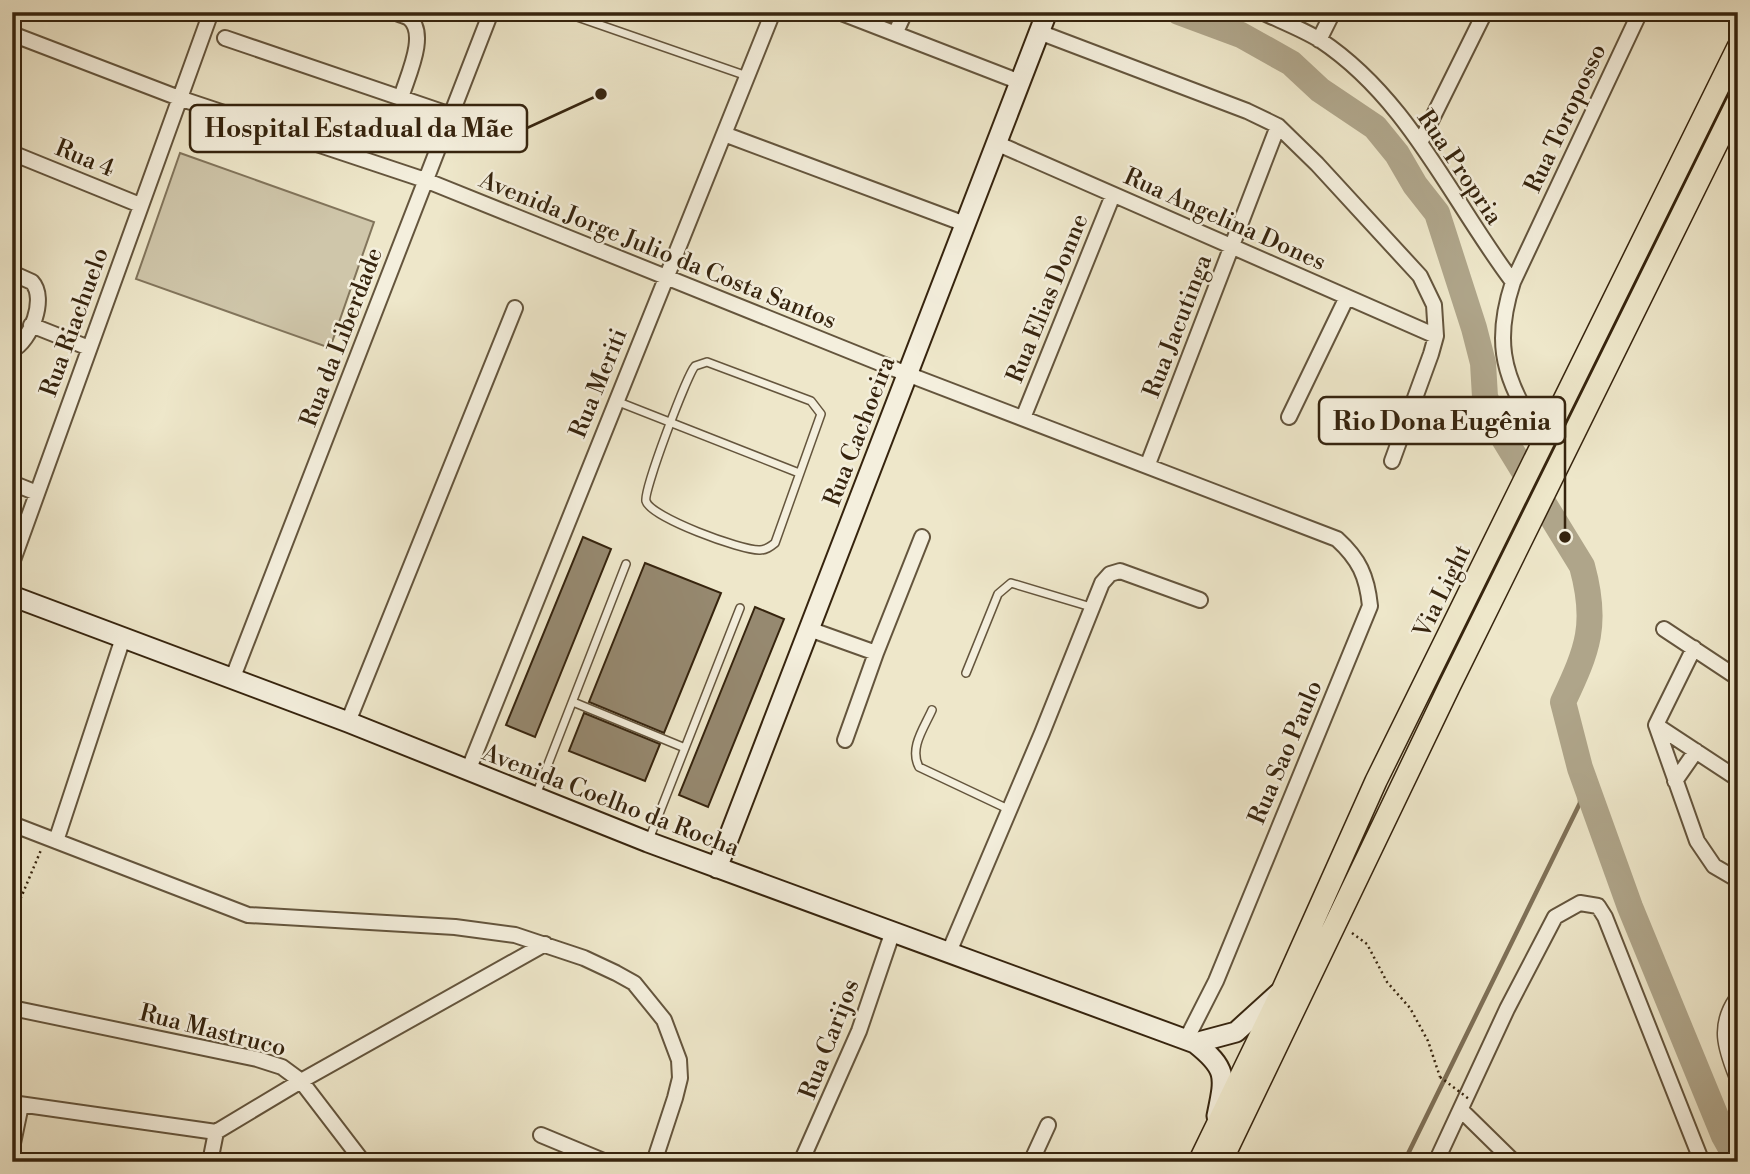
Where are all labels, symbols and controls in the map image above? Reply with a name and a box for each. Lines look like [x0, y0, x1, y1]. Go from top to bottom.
street label: Rua Toroposso [1518, 39, 1614, 198]
street label: Rua Propria [1410, 104, 1509, 231]
callout: Hospital Estadual da Mãe [190, 105, 527, 152]
text: Hospital Estadual da Mãe [205, 113, 513, 145]
street label: Rua 4 [50, 133, 119, 184]
street label: Rua Angelina Dones [1119, 162, 1330, 278]
street label: Avenida Jorge Julio da Costa Santos [474, 165, 840, 336]
street label: Rua Elias Donne [1000, 210, 1095, 387]
street label: Rua Riachuelo [34, 244, 116, 401]
street label: Rua da Liberdade [294, 244, 390, 431]
street label: Rua Jacutinga [1137, 250, 1219, 402]
street label: Rua Meriti [563, 324, 635, 443]
street label: Rua Cachoeira [818, 351, 903, 511]
callout: Rio Dona Eugênia [1319, 397, 1565, 444]
text: Rio Dona Eugênia [1333, 406, 1552, 438]
street label: Via Light [1407, 540, 1478, 644]
street label: Rua Sao Paulo [1242, 676, 1330, 829]
street label: Avenida Coelho da Rocha [477, 738, 744, 864]
street label: Rua Carijos [793, 975, 867, 1104]
street label: Rua Mastruco [136, 998, 289, 1064]

